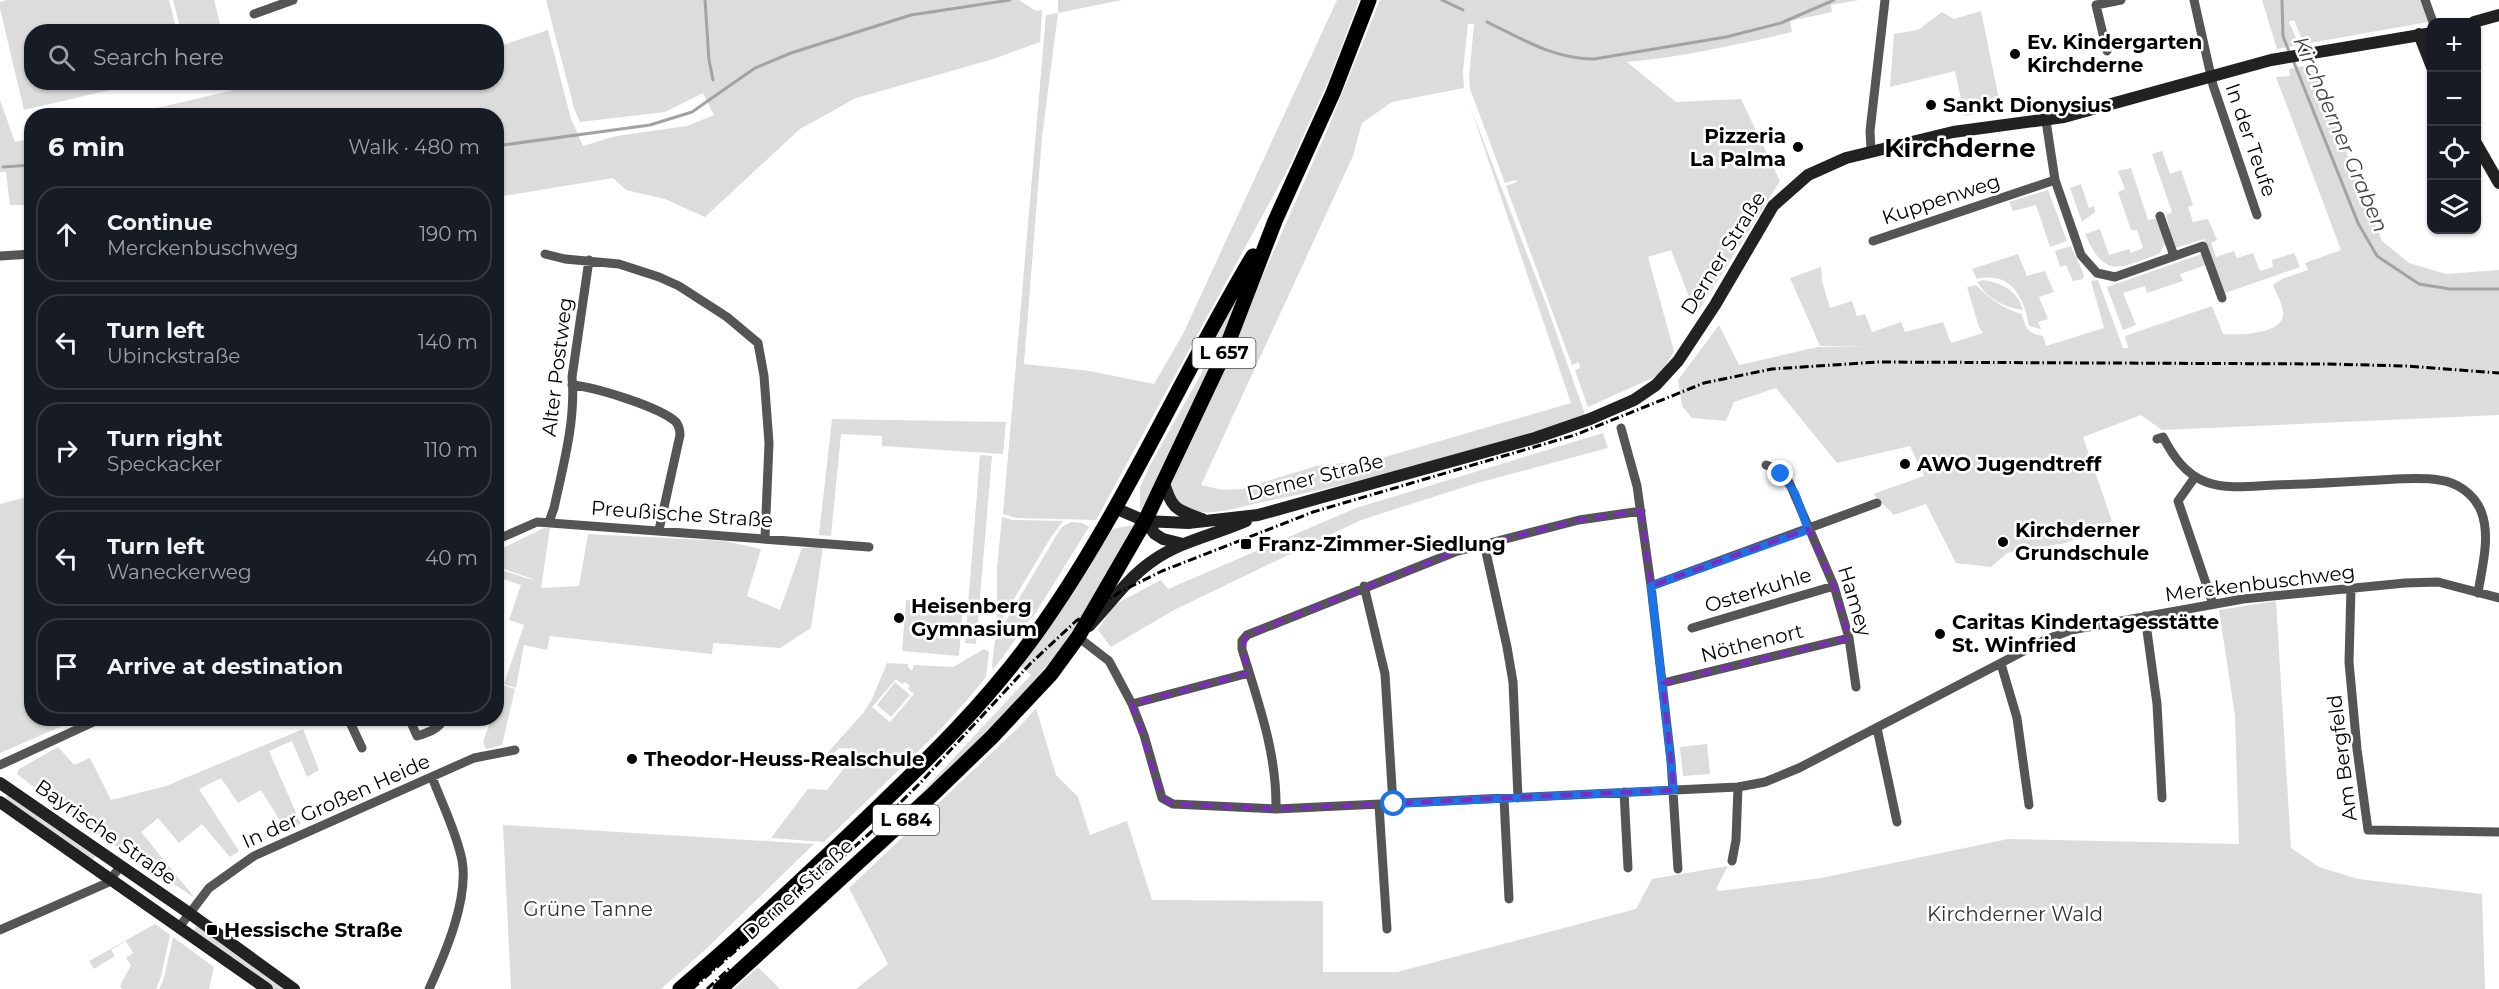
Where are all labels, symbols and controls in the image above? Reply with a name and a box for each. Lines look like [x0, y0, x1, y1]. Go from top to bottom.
map controls [2427, 18, 2481, 234]
button: + [2427, 18, 2481, 72]
search box [24, 24, 504, 90]
place label: Ev. Kindergarten Kirchderne [2027, 30, 2202, 77]
water label: Kirchderner Graben [2288, 32, 2394, 236]
icon: search [45, 41, 78, 74]
text: Search here [93, 44, 224, 71]
marker: Ev. Kindergarten Kirchderne [2008, 47, 2022, 61]
button: − [2427, 72, 2481, 126]
street label: In der Teufe [2220, 80, 2282, 200]
place label: Sankt Dionysius [1943, 93, 2112, 117]
marker: Sankt Dionysius [1924, 98, 1938, 112]
place label: Pizzeria La Palma [1690, 124, 1786, 171]
button: locate [2427, 126, 2481, 180]
text: 6 min [48, 131, 125, 163]
district label: Kirchderne [1884, 132, 2036, 164]
text: Walk · 480 m [348, 135, 480, 159]
marker: Pizzeria La Palma [1791, 140, 1805, 154]
street label: Kuppenweg [1879, 169, 2003, 229]
button: layers [2427, 180, 2481, 234]
street label: Derner Straße [1676, 187, 1770, 319]
text: Continue [107, 209, 213, 236]
icon: ahead [50, 218, 83, 251]
text: 190 m [419, 222, 478, 246]
text: Merckenbuschweg [107, 236, 298, 260]
street label: Alter Postweg [537, 296, 577, 438]
text: Turn left [107, 317, 205, 344]
icon: left [50, 326, 83, 359]
text: 140 m [418, 330, 478, 354]
road number: L 657 [1192, 338, 1256, 368]
text: Ubinckstraße [107, 344, 240, 368]
text: Turn right [107, 425, 222, 452]
icon: right [50, 434, 83, 467]
text: 110 m [424, 438, 478, 462]
street label: Derner Straße [1244, 448, 1386, 506]
text: Speckacker [107, 452, 222, 476]
place label: AWO Jugendtreff [1916, 452, 2103, 476]
marker: AWO Jugendtreff [1898, 457, 1912, 471]
route end [1767, 460, 1793, 486]
street label: Preußische Straße [590, 496, 774, 532]
place label: Kirchderner Grundschule [2015, 518, 2149, 565]
place label: Franz-Zimmer-Siedlung [1258, 532, 1506, 556]
text: Turn left [107, 533, 205, 560]
marker: Kirchderner Grundschule [1996, 535, 2010, 549]
marker: Franz-Zimmer-Siedlung [1239, 537, 1253, 551]
icon: left [50, 542, 83, 575]
text: 40 m [425, 546, 478, 570]
street label: Merckenbuschweg [2164, 559, 2356, 607]
text: Waneckerweg [107, 560, 252, 584]
street label: Osterkuhle [1702, 562, 1814, 618]
street label: Hamey [1833, 563, 1877, 639]
place label: Heisenberg Gymnasium [911, 594, 1037, 641]
place label: Caritas Kindertagesstätte St. Winfried [1952, 610, 2219, 657]
marker: Heisenberg Gymnasium [892, 611, 906, 625]
street label: Nöthenort [1698, 619, 1806, 667]
marker: Caritas Kindertagesstätte St. Winfried [1933, 627, 1947, 641]
icon: arrive [50, 650, 83, 683]
text: Arrive at destination [107, 653, 343, 680]
street label: Am Bergfeld [2322, 693, 2362, 823]
place label: Theodor-Heuss-Realschule [644, 747, 925, 771]
street label: In der Großen Heide [238, 749, 434, 853]
marker: Theodor-Heuss-Realschule [625, 752, 639, 766]
street label: Bayrische Straße [31, 774, 181, 890]
route start [1380, 790, 1406, 816]
road number: L 684 [873, 805, 939, 835]
street label: Derner Straße [738, 833, 858, 945]
park label: Grüne Tanne [523, 897, 653, 921]
park label: Kirchderner Wald [1927, 902, 2103, 926]
place label: Hessische Straße [224, 918, 403, 942]
marker: Hessische Straße [205, 923, 219, 937]

